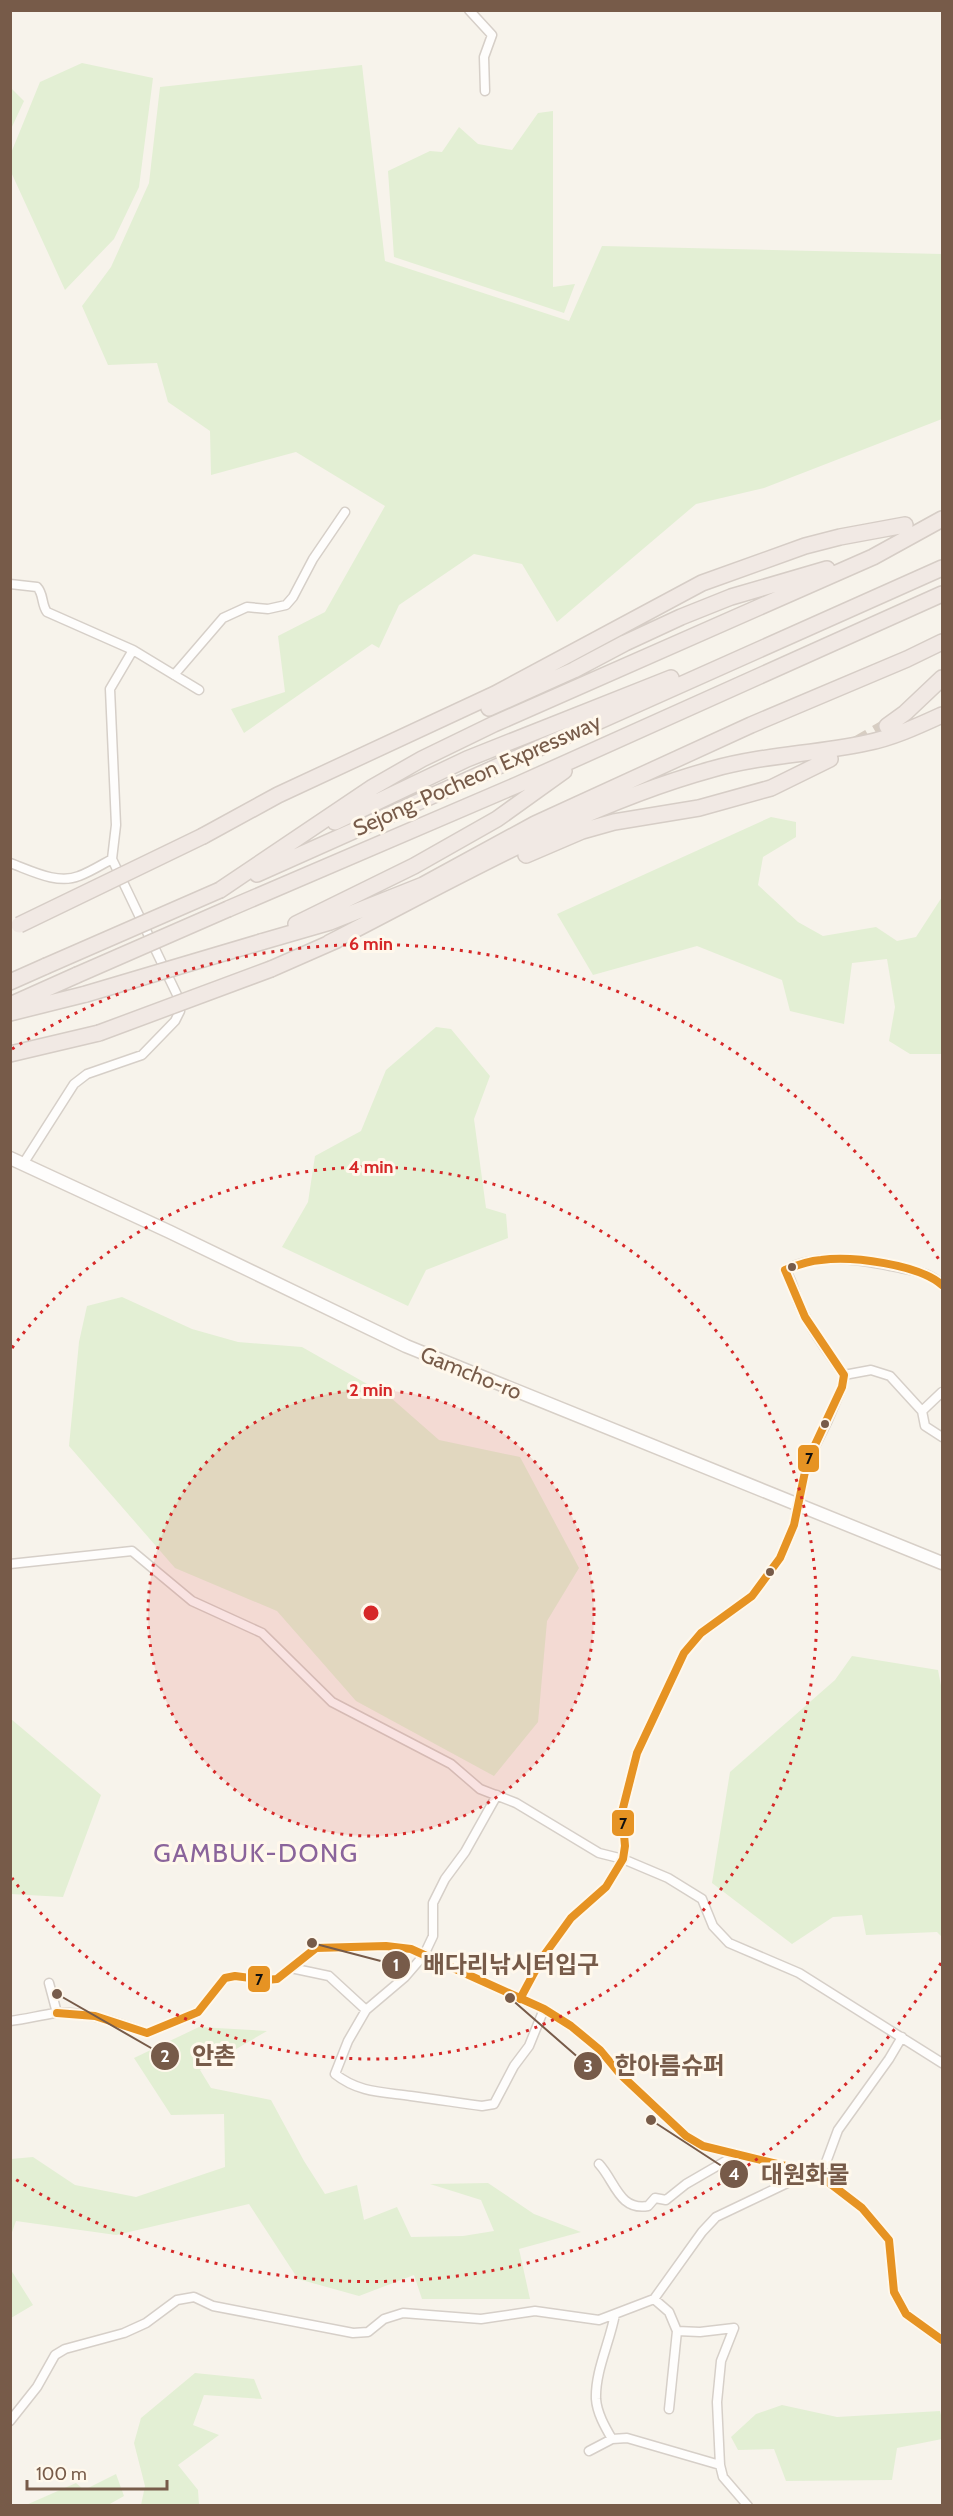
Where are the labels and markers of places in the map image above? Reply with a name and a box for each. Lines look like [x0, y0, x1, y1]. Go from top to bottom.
unlabelled marker [786, 1261, 798, 1273]
unlabelled marker [819, 1418, 831, 1430]
unlabelled marker [764, 1566, 776, 1578]
centre of rings [361, 1603, 381, 1623]
callout: 배다리낚시터입구 [381, 1944, 611, 1986]
callout: 안촌 [150, 2035, 248, 2077]
callout: 한아름슈퍼 [573, 2045, 737, 2087]
callout: 대원화물 [719, 2153, 861, 2195]

